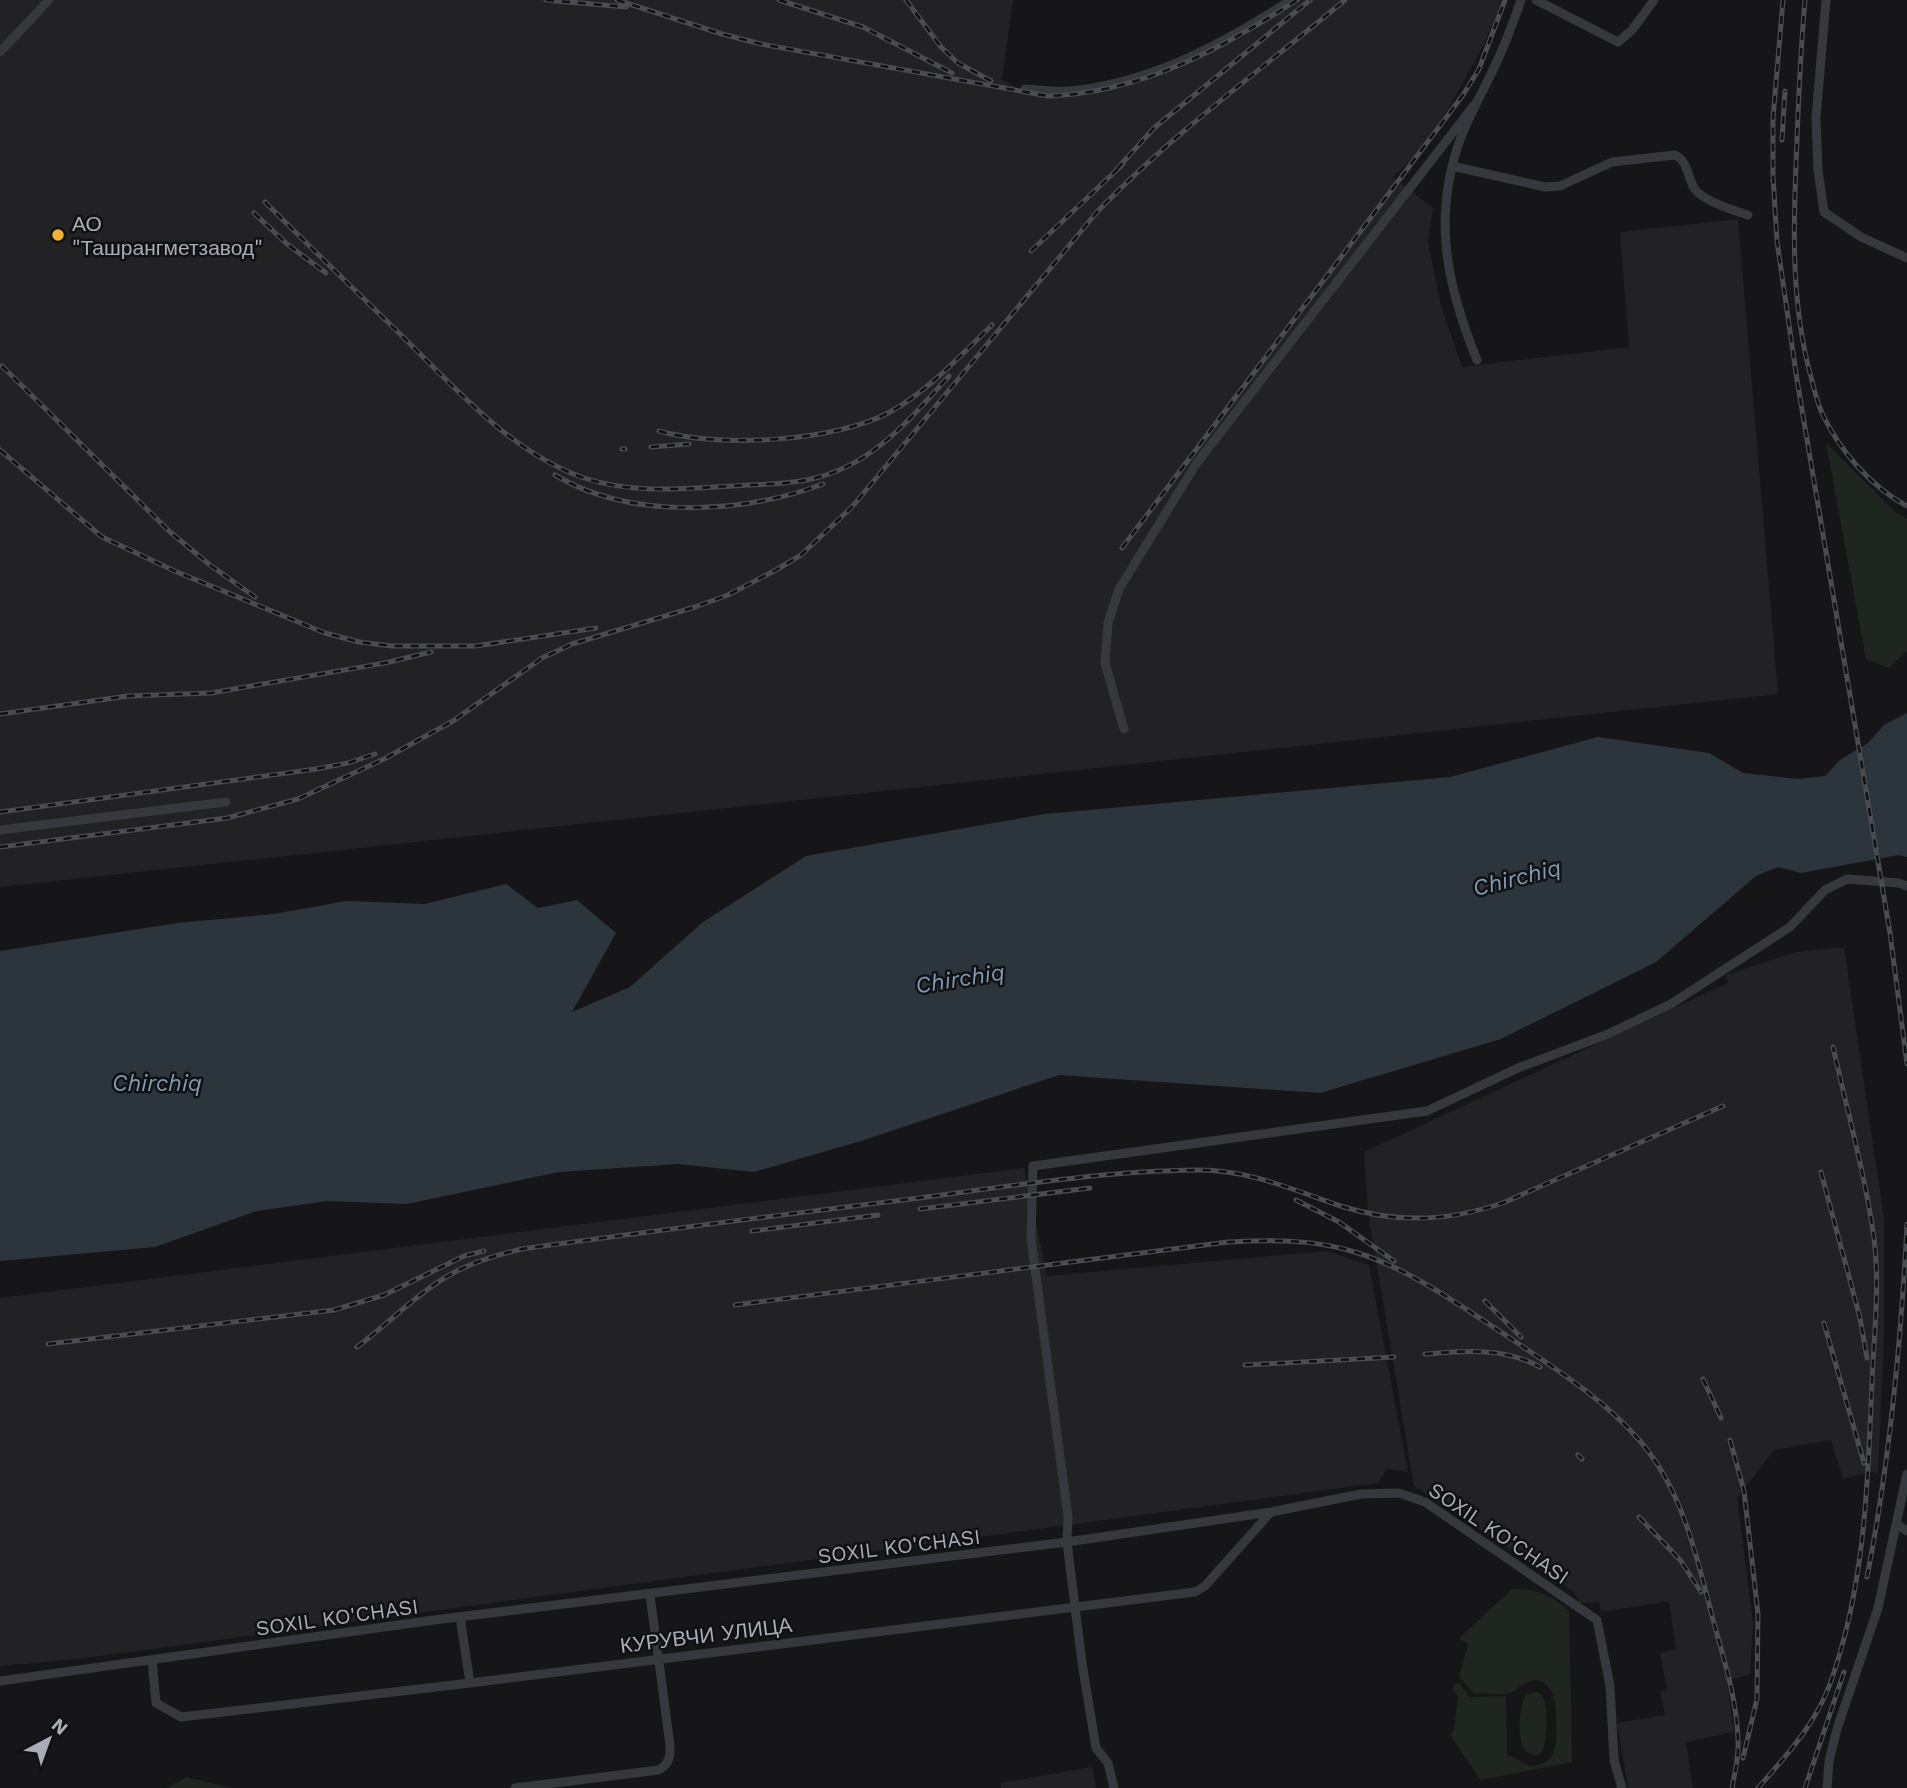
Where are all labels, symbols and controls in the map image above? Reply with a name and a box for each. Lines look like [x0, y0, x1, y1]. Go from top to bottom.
place label: АО "Ташрангметзавод" [72, 211, 263, 260]
marker: АО "Ташрангметзавод" [50, 227, 66, 243]
water label: Chirchiq [1470, 854, 1564, 902]
water label: Chirchiq [913, 959, 1007, 999]
water label: Chirchiq [112, 1070, 202, 1097]
street label: SOXIL KO'CHASI [1424, 1477, 1574, 1589]
street label: SOXIL KO'CHASI [816, 1524, 982, 1568]
street label: SOXIL KO'CHASI [254, 1593, 420, 1641]
street label: КУРУВЧИ УЛИЦА [619, 1612, 793, 1658]
north arrow [14, 1704, 84, 1774]
text: N [47, 1713, 73, 1740]

